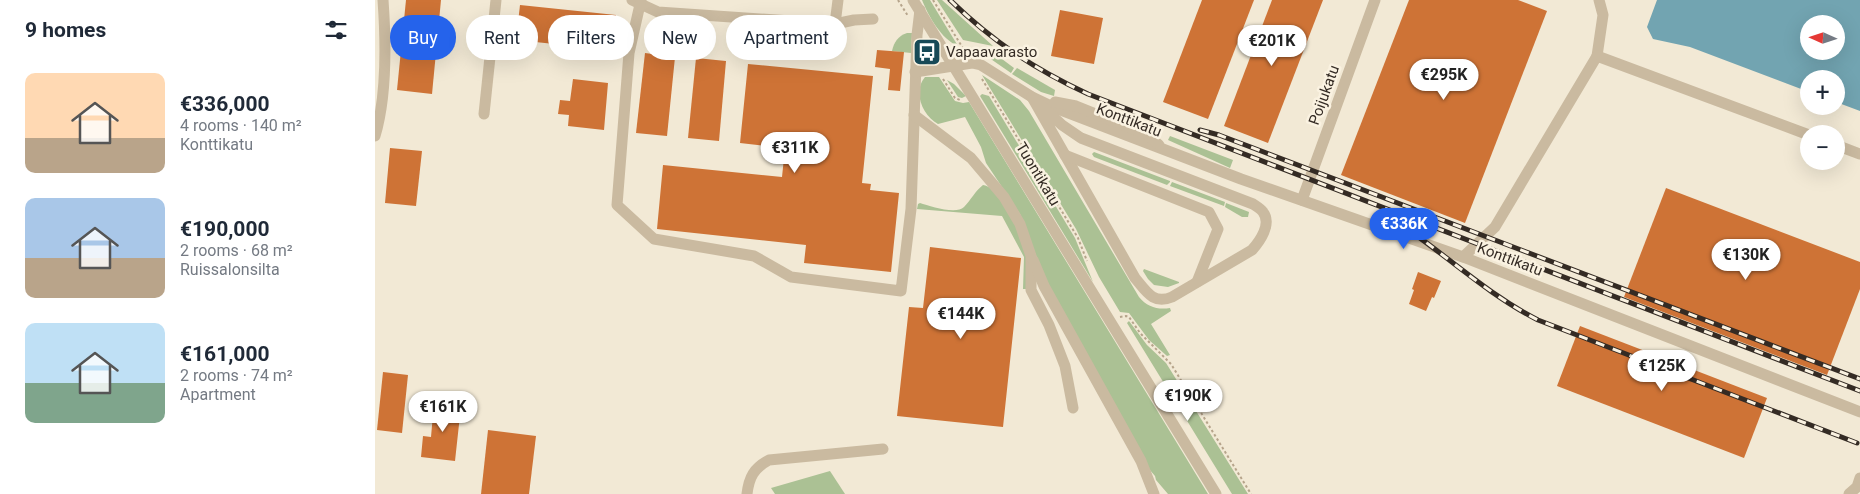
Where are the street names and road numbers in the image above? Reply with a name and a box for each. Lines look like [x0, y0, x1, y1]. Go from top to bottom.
street label: Poijukatu [1305, 63, 1343, 127]
street label: Konttikatu [1094, 99, 1164, 141]
street label: Tuontikatu [1012, 139, 1064, 209]
street label: Konttikatu [1475, 238, 1545, 280]

